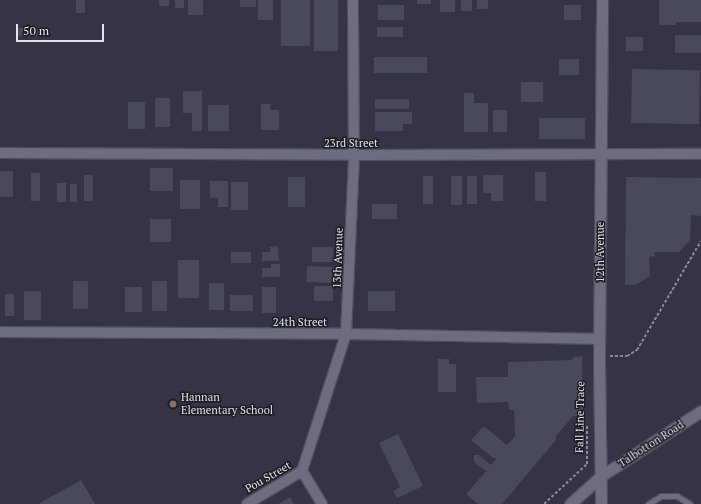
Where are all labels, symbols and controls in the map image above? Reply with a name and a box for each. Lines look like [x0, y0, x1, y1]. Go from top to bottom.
scale bar [18, 16, 106, 42]
text: 50 m [23, 23, 49, 38]
street label: 23rd Street [324, 136, 378, 150]
street label: 12th Avenue [593, 222, 607, 282]
street label: 13th Avenue [330, 227, 346, 289]
street label: 24th Street [273, 315, 327, 329]
street label: Fall Line Trace [573, 381, 587, 453]
place label: Hannan Elementary School [181, 391, 273, 417]
marker: Hannan Elementary School [168, 399, 178, 409]
street label: Talbotton Road [616, 418, 686, 470]
street label: Pou Street [243, 459, 293, 495]

